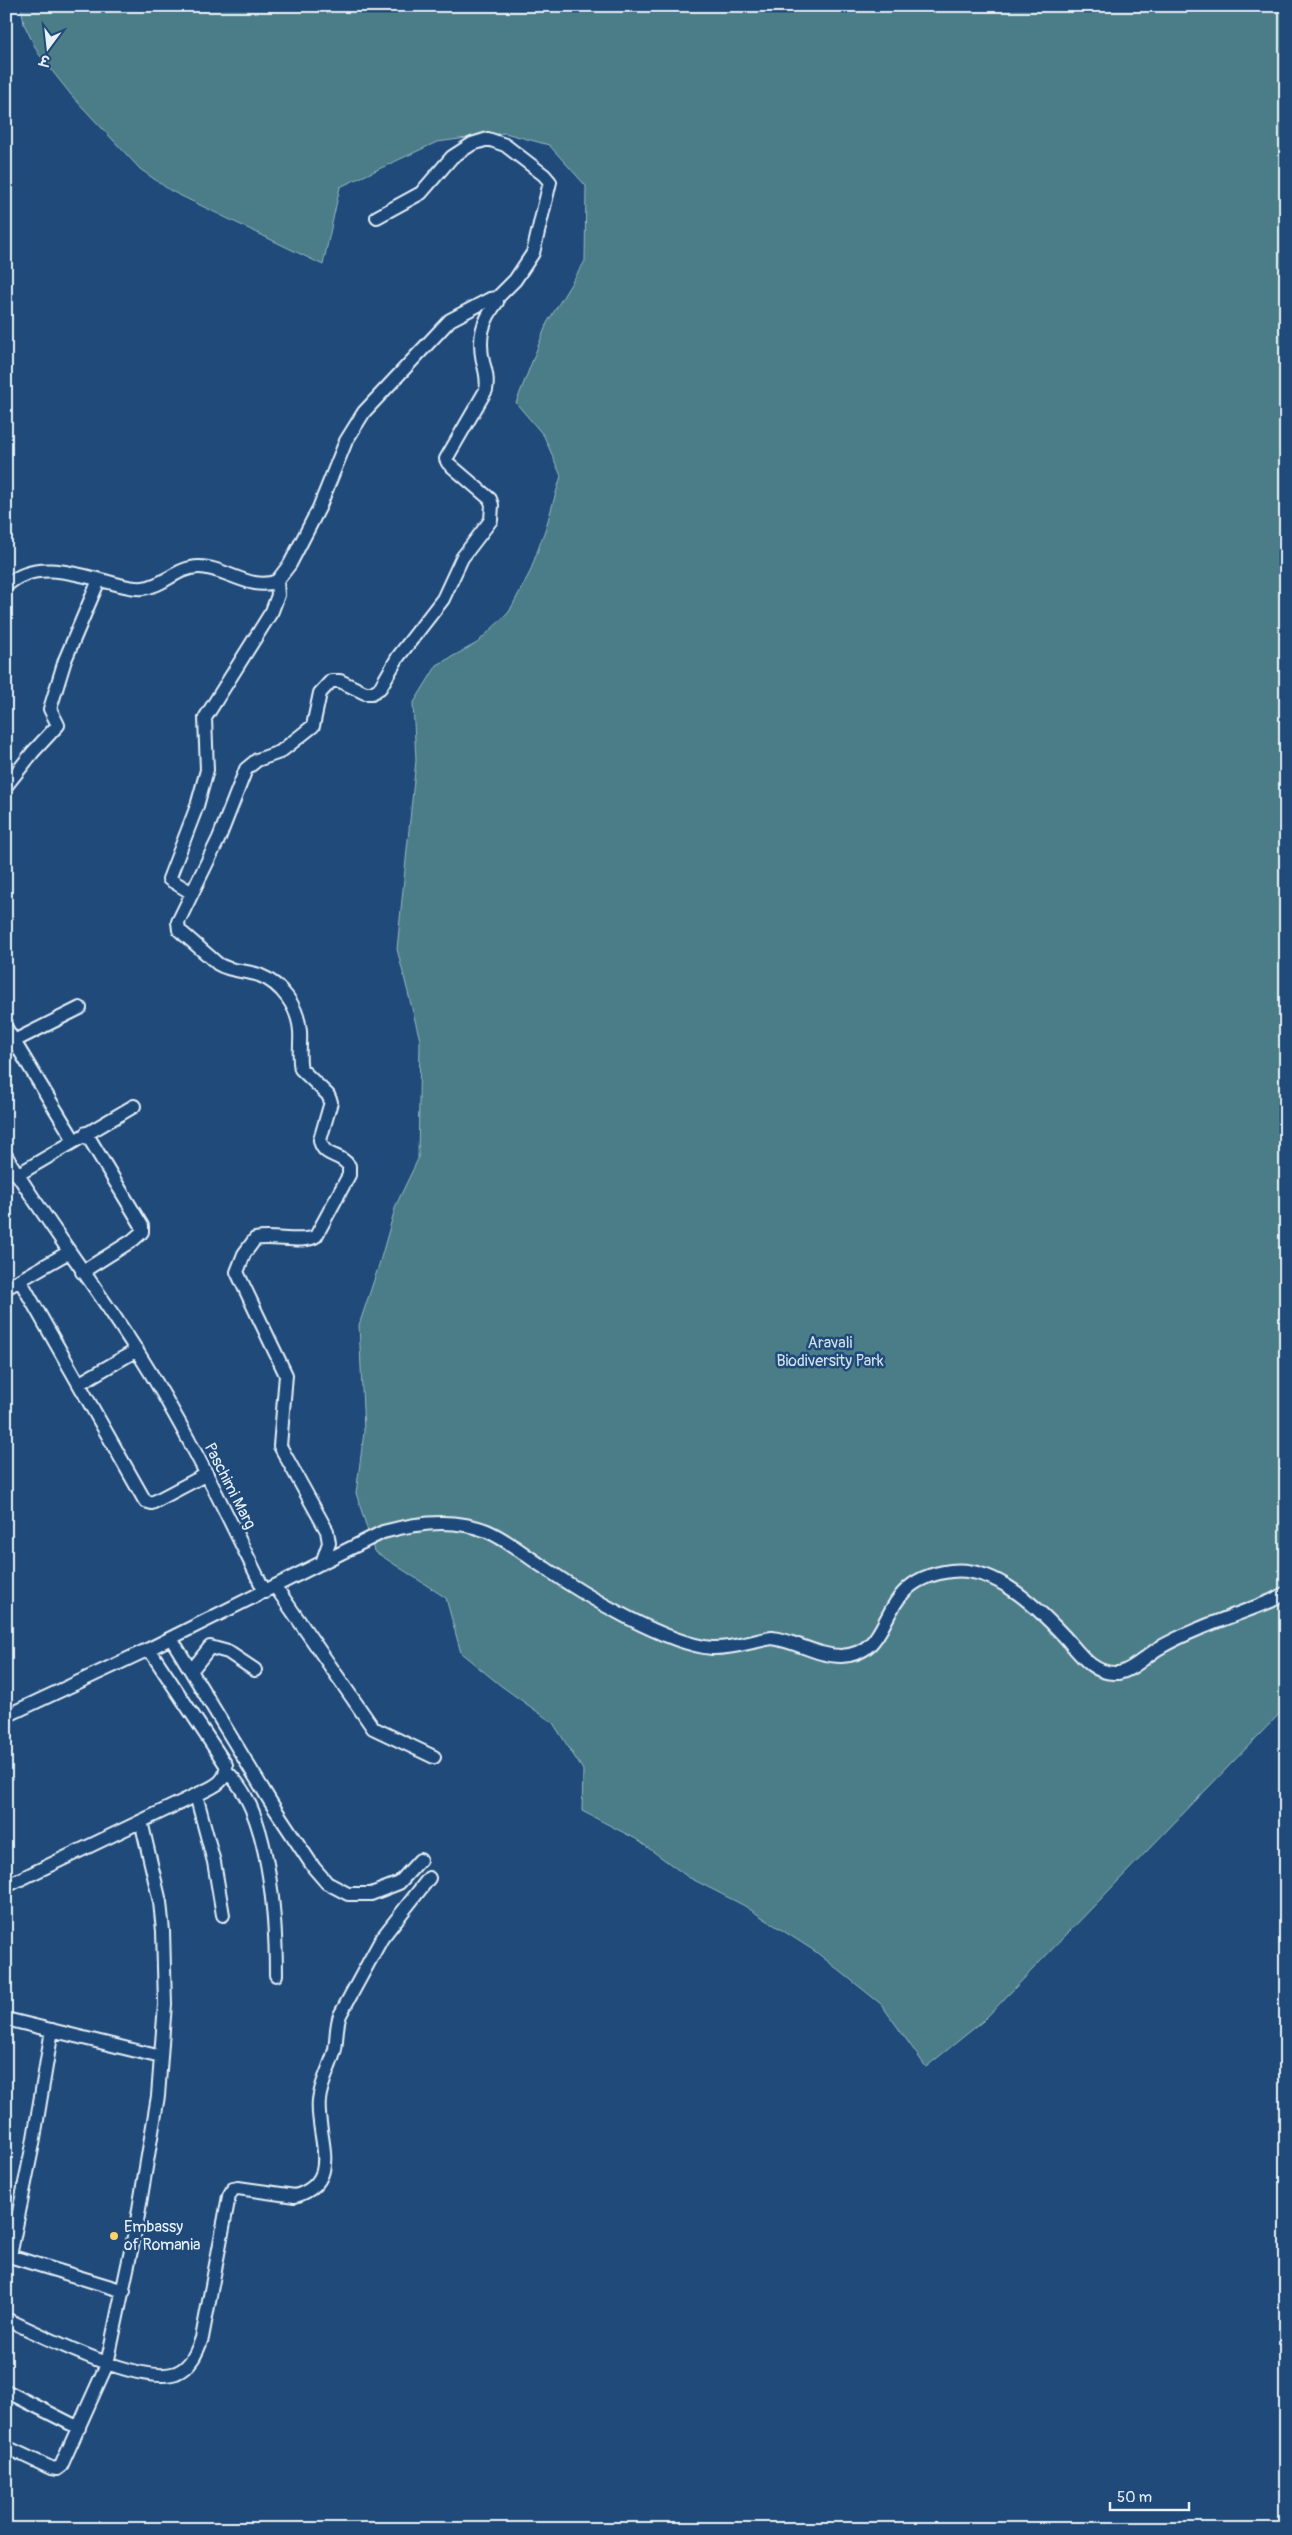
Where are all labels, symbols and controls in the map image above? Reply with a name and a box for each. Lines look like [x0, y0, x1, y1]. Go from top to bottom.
north arrow [22, 22, 72, 72]
text: उ [36, 50, 53, 70]
park label: Aravali Biodiversity Park [776, 1333, 884, 1371]
street label: Paschimi Marg [200, 1439, 260, 1533]
place label: Embassy of Romania [124, 2217, 200, 2255]
marker: Embassy of Romania [108, 2230, 120, 2242]
scale bar [1110, 2480, 1188, 2512]
text: 50 m [1117, 2488, 1152, 2507]

